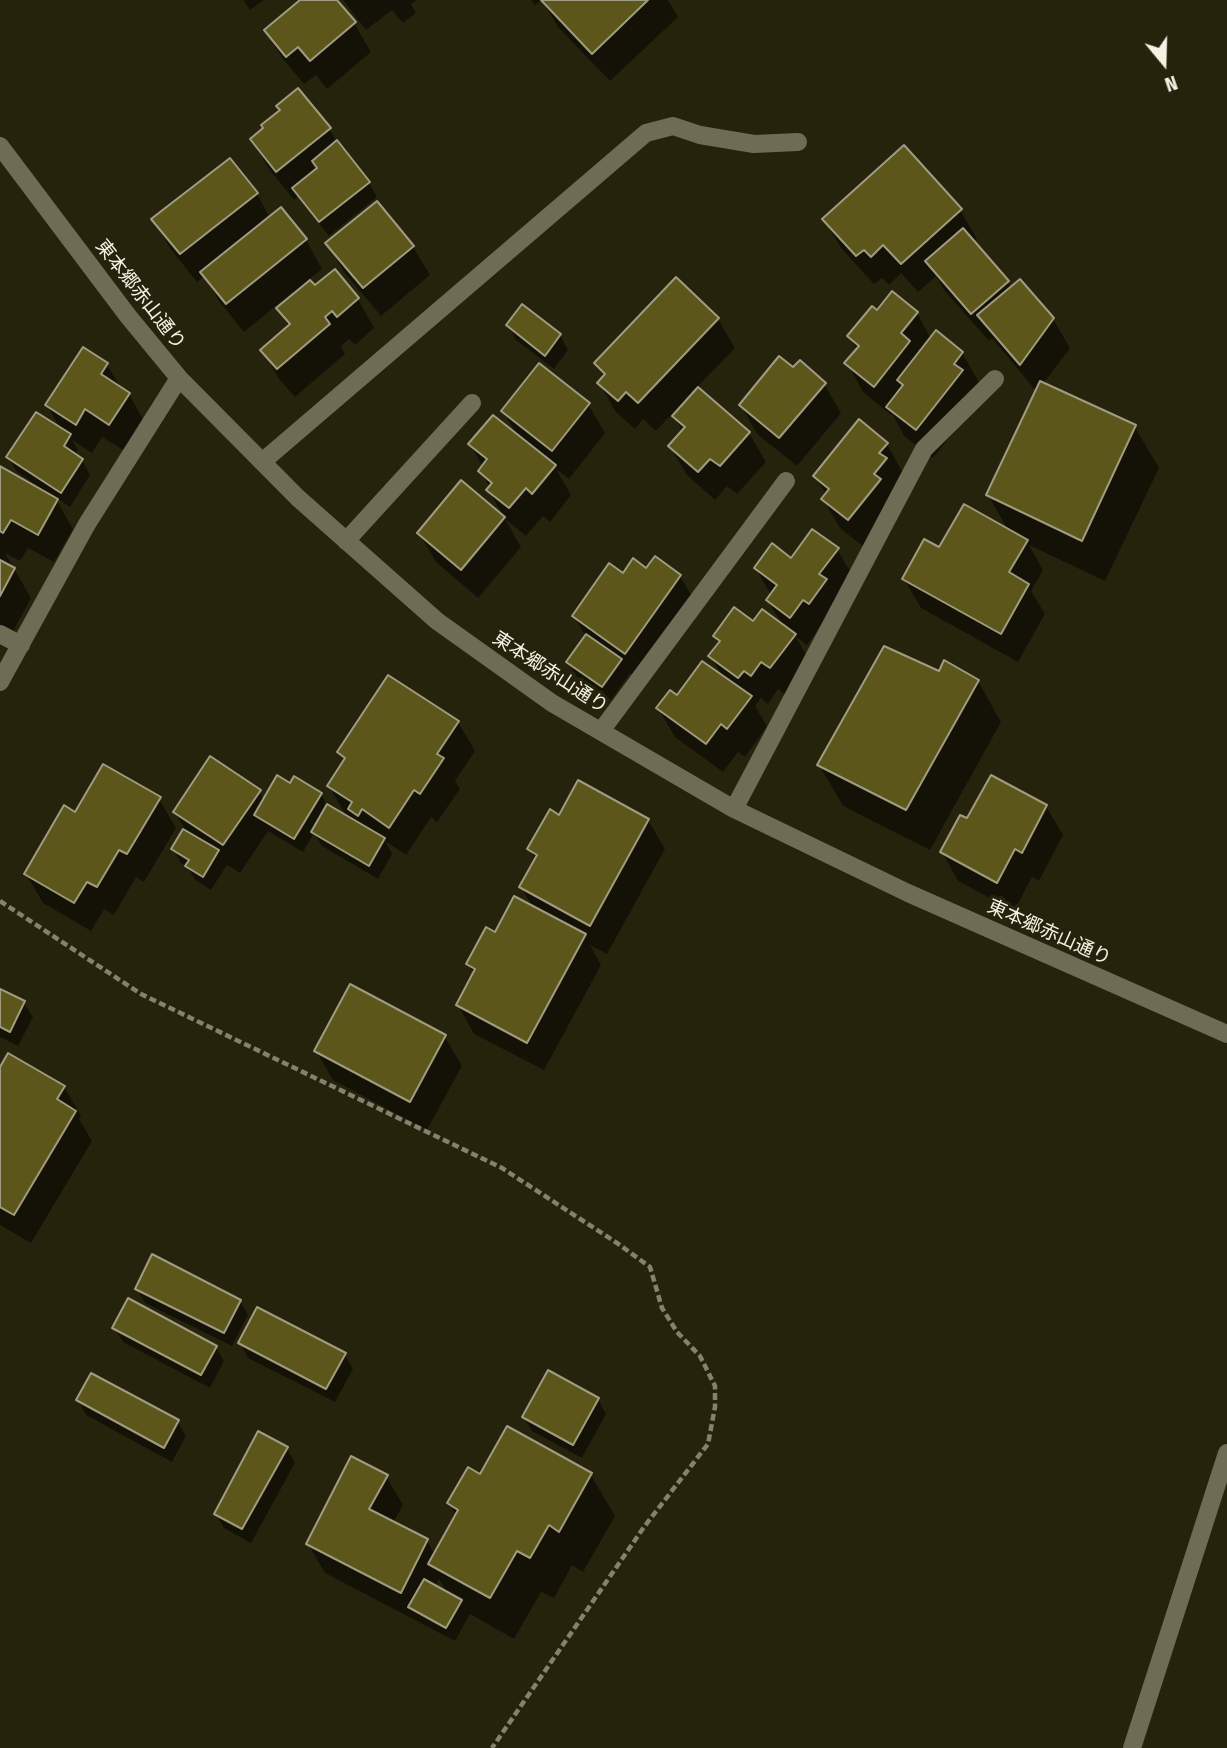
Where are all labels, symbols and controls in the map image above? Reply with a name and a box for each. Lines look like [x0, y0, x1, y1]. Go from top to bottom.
north arrow [1129, 28, 1199, 98]
text: N [1162, 71, 1180, 96]
street label: 東本郷赤山通り [90, 236, 190, 354]
street label: 東本郷赤山通り [488, 627, 612, 719]
street label: 東本郷赤山通り [984, 896, 1114, 970]

